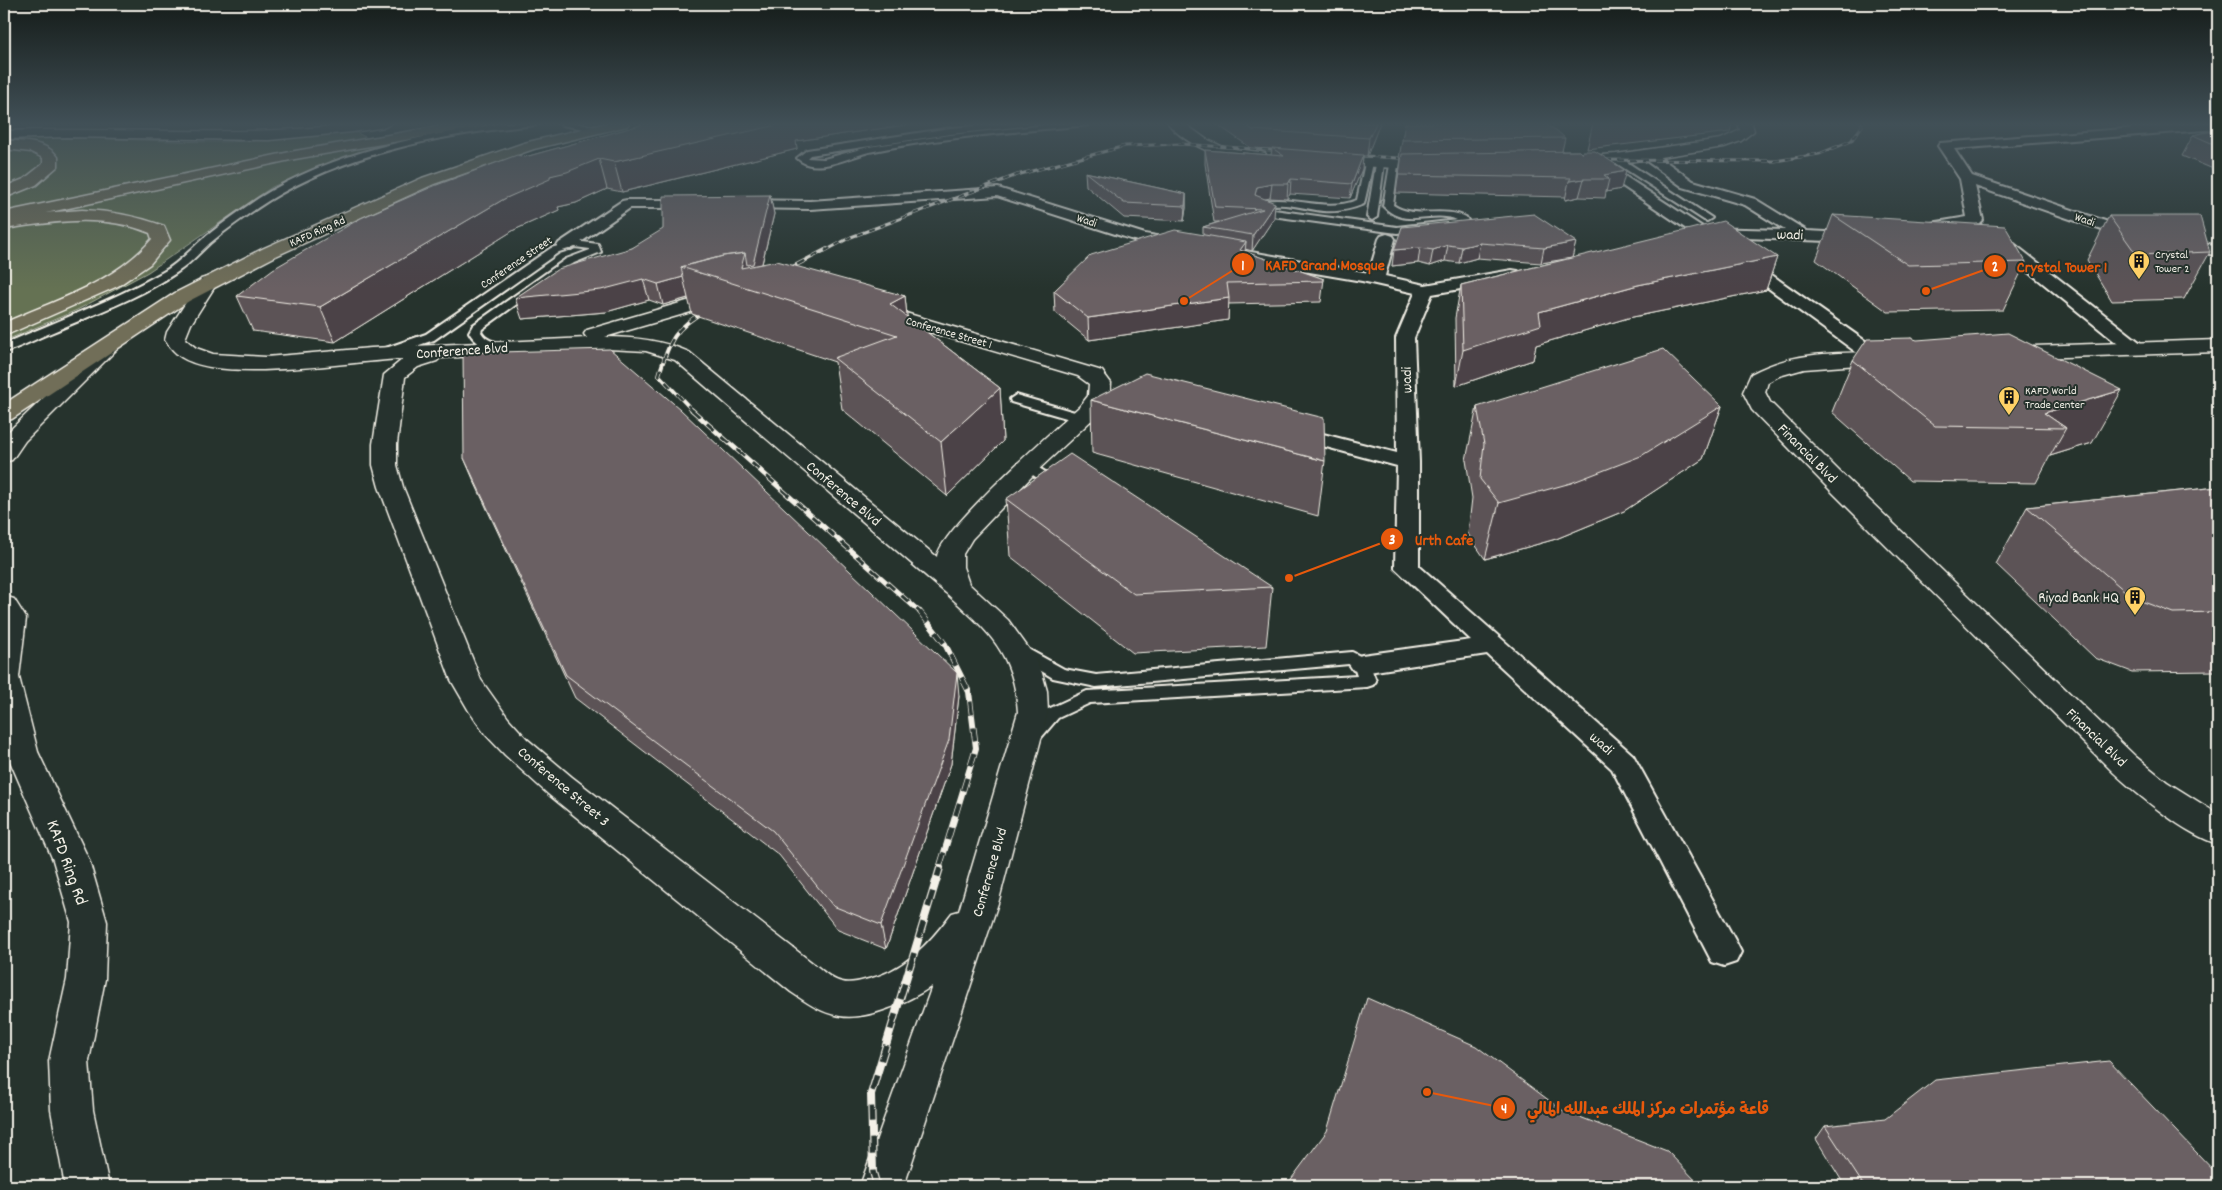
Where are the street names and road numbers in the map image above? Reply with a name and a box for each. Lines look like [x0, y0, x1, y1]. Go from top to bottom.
street label: Wadi [2072, 209, 2097, 232]
street label: Wadi [1074, 210, 1099, 233]
street label: KAFD Ring Rd [287, 213, 348, 252]
street label: wadi [1776, 225, 1804, 247]
street label: Conference Street [477, 233, 557, 294]
street label: Conference Street 1 [903, 313, 994, 354]
street label: Conference Blvd [415, 338, 509, 366]
street label: wadi [1397, 366, 1419, 393]
street label: Financial Blvd [1772, 419, 1842, 489]
street label: Conference Blvd [800, 457, 885, 533]
street label: Financial Blvd [2060, 704, 2131, 773]
street label: wadi [1583, 727, 1618, 762]
street label: Conference Street 3 [512, 742, 614, 833]
street label: KAFD Ring Rd [39, 817, 93, 909]
street label: Conference Blvd [968, 825, 1014, 920]

